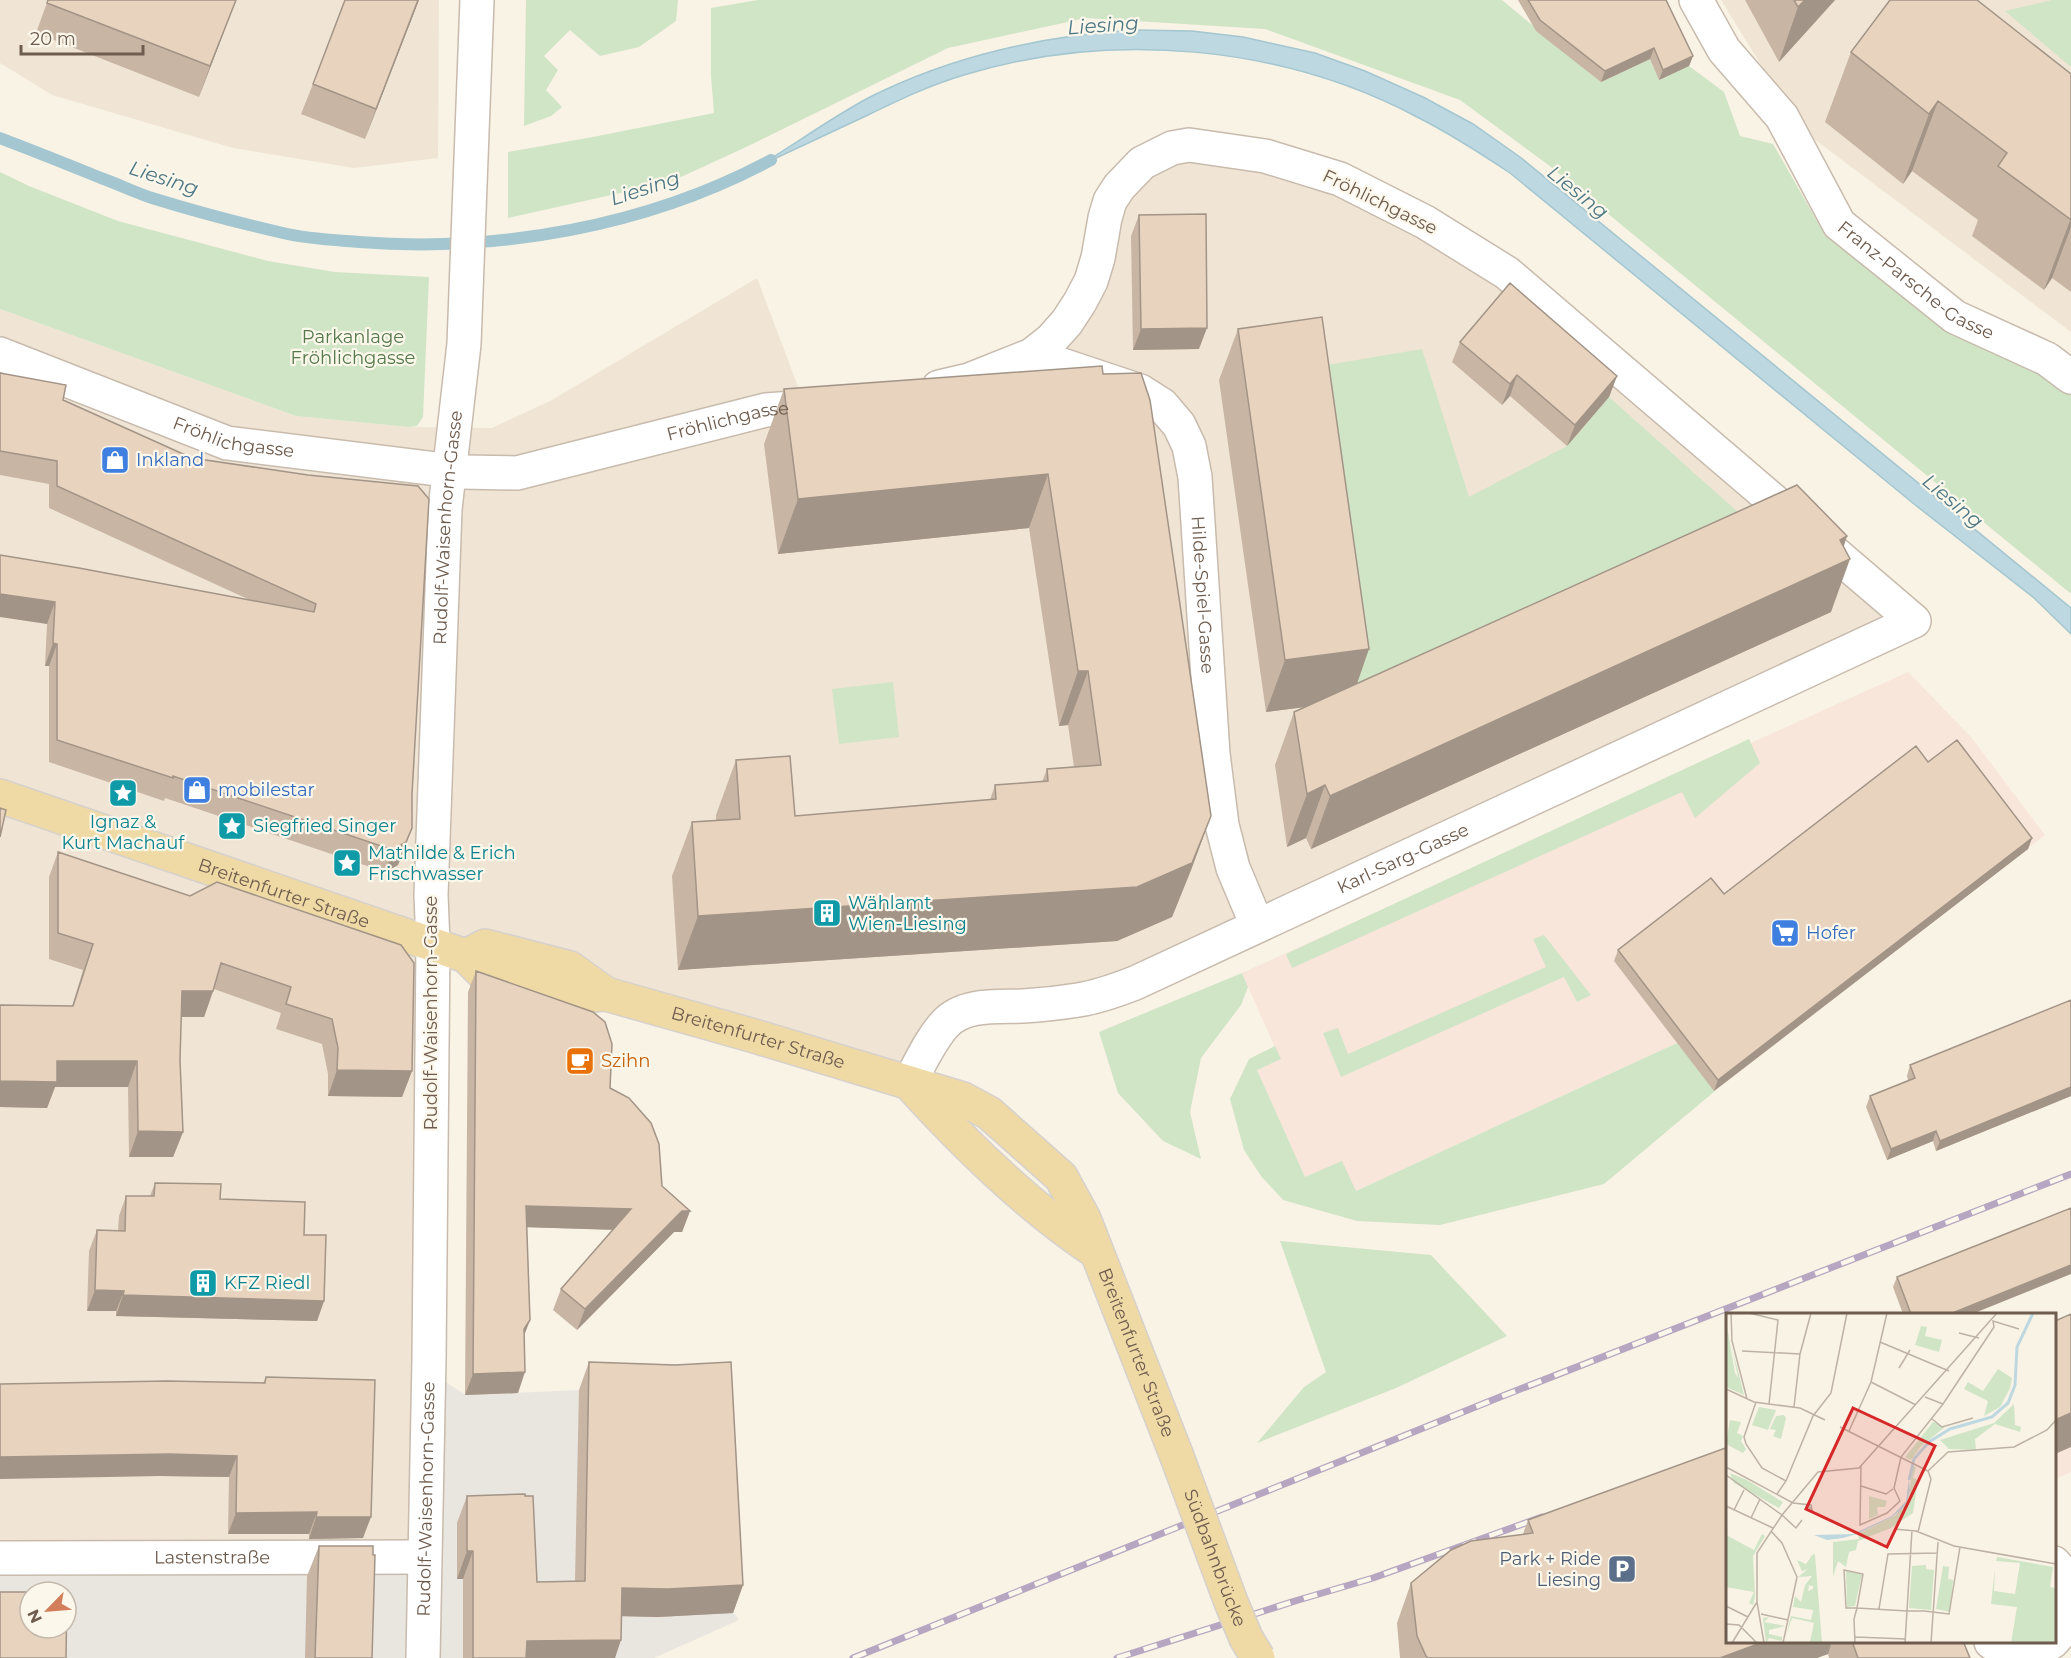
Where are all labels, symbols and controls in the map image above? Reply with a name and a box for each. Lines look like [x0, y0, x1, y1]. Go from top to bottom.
water label: Liesing [1066, 11, 1140, 39]
scale bar [21, 18, 142, 56]
text: 20 m [30, 28, 76, 50]
water label: Liesing [126, 156, 202, 200]
water label: Liesing [1543, 160, 1613, 224]
street label: Fröhlichgasse [1319, 165, 1441, 239]
water label: Liesing [607, 166, 683, 210]
street label: Franz-Parsche-Gasse [1833, 216, 1998, 344]
park label: Parkanlage Fröhlichgasse [291, 326, 416, 369]
street label: Fröhlichgasse [664, 397, 790, 446]
street label: Rudolf-Waisenhorn-Gasse [429, 409, 467, 645]
street label: Fröhlichgasse [170, 412, 296, 462]
shop icon: Inkland [99, 444, 131, 476]
place label: Inkland [136, 449, 204, 471]
water label: Liesing [1918, 469, 1988, 533]
street label: Hilde-Spiel-Gasse [1187, 515, 1219, 674]
shop icon: mobilestar [181, 774, 213, 806]
place icon: Ignaz & Kurt Machauf [107, 777, 139, 809]
place label: mobilestar [218, 779, 315, 801]
place icon: Siegfried Singer [216, 810, 248, 842]
place label: Ignaz & Kurt Machauf [62, 811, 185, 854]
place label: Siegfried Singer [253, 815, 396, 837]
street label: Karl-Sarg-Gasse [1333, 818, 1472, 899]
place label: Mathilde & Erich Frischwasser [368, 842, 516, 885]
place icon: Mathilde & Erich Frischwasser [331, 847, 363, 879]
street label: Breitenfurter Straße [195, 854, 373, 933]
place label: Wählamt Wien-Liesing [848, 892, 967, 935]
street label: Rudolf-Waisenhorn-Gasse [420, 895, 442, 1130]
building icon: Wählamt Wien-Liesing [811, 897, 843, 929]
supermarket icon: Hofer [1769, 917, 1801, 949]
place label: Hofer [1806, 922, 1856, 944]
street label: Breitenfurter Straße [669, 1002, 848, 1074]
cafe icon: Szihn [564, 1045, 596, 1077]
place label: Szihn [601, 1050, 650, 1072]
street label: Breitenfurter Straße [1093, 1265, 1179, 1441]
building icon: KFZ Riedl [187, 1267, 219, 1299]
place label: KFZ Riedl [224, 1272, 310, 1294]
inset map [1726, 1313, 2056, 1643]
street label: Rudolf-Waisenhorn-Gasse [413, 1381, 440, 1617]
street label: Südbahnbrücke [1179, 1486, 1251, 1630]
street label: Lastenstraße [154, 1546, 270, 1569]
place label: Park + Ride Liesing [1499, 1548, 1601, 1591]
parking icon: Park + Ride Liesing [1606, 1553, 1638, 1585]
north arrow [18, 1580, 78, 1640]
text: N [24, 1606, 46, 1626]

